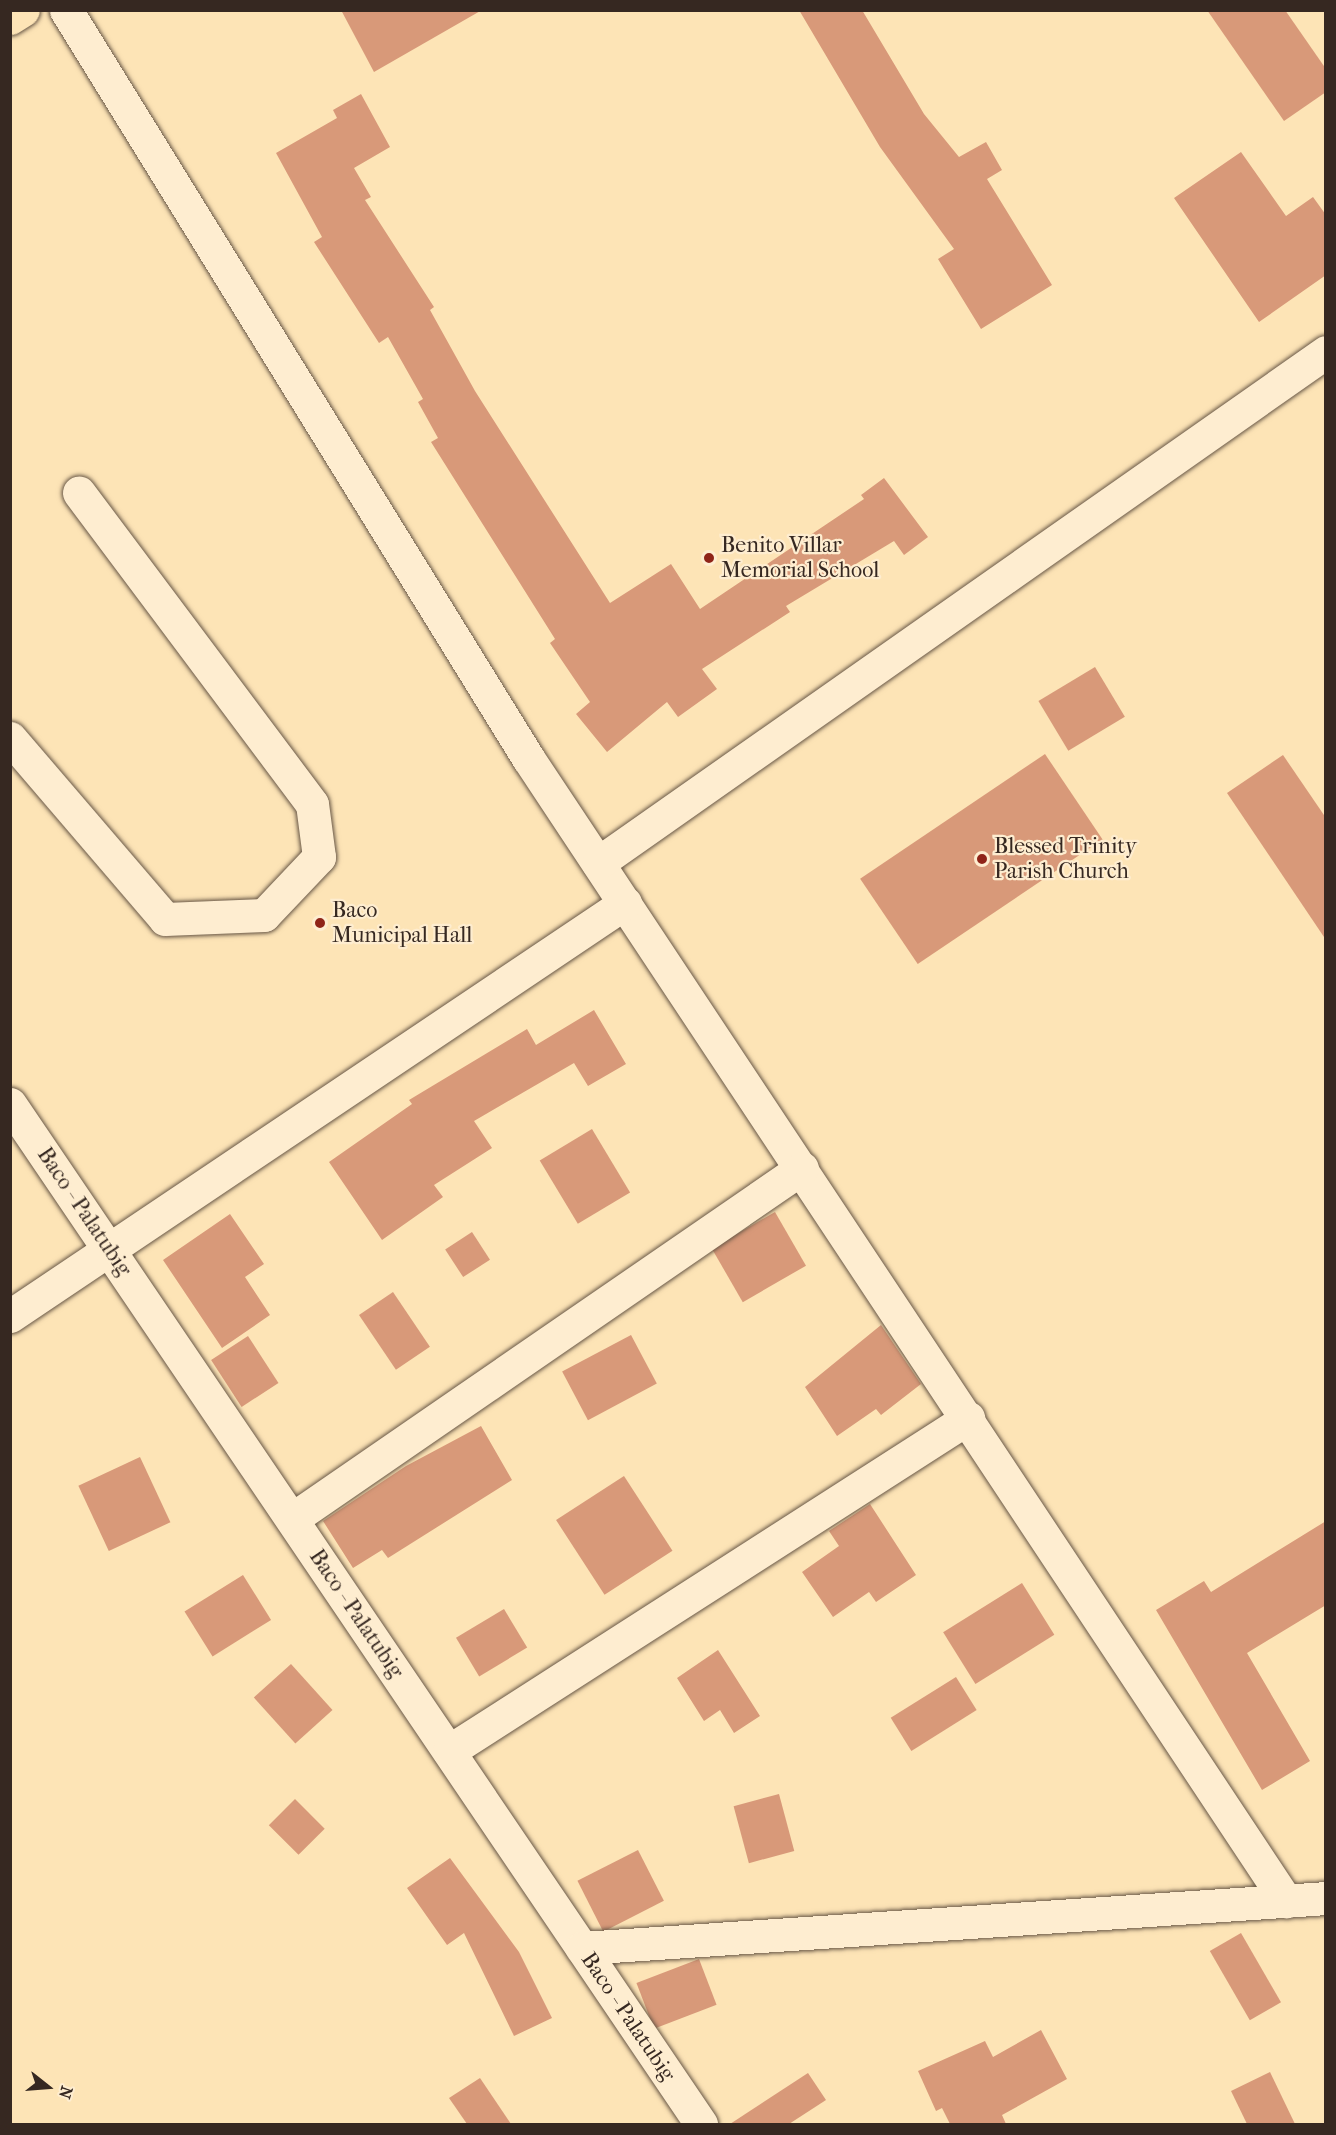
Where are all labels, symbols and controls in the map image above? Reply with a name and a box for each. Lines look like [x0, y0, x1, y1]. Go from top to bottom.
place label: Benito Villar Memorial School [721, 532, 879, 584]
marker: Benito Villar Memorial School [702, 551, 716, 565]
place label: Blessed Trinity Parish Church [994, 833, 1137, 884]
marker: Blessed Trinity Parish Church [975, 852, 989, 866]
place label: Baco Municipal Hall [332, 897, 472, 948]
marker: Baco Municipal Hall [313, 916, 327, 930]
street label: Baco - Palatubig [31, 1143, 137, 1281]
street label: Baco - Palatubig [303, 1545, 409, 1683]
street label: Baco - Palatubig [575, 1948, 681, 2086]
north arrow [18, 2057, 78, 2117]
text: N [55, 2084, 77, 2101]

